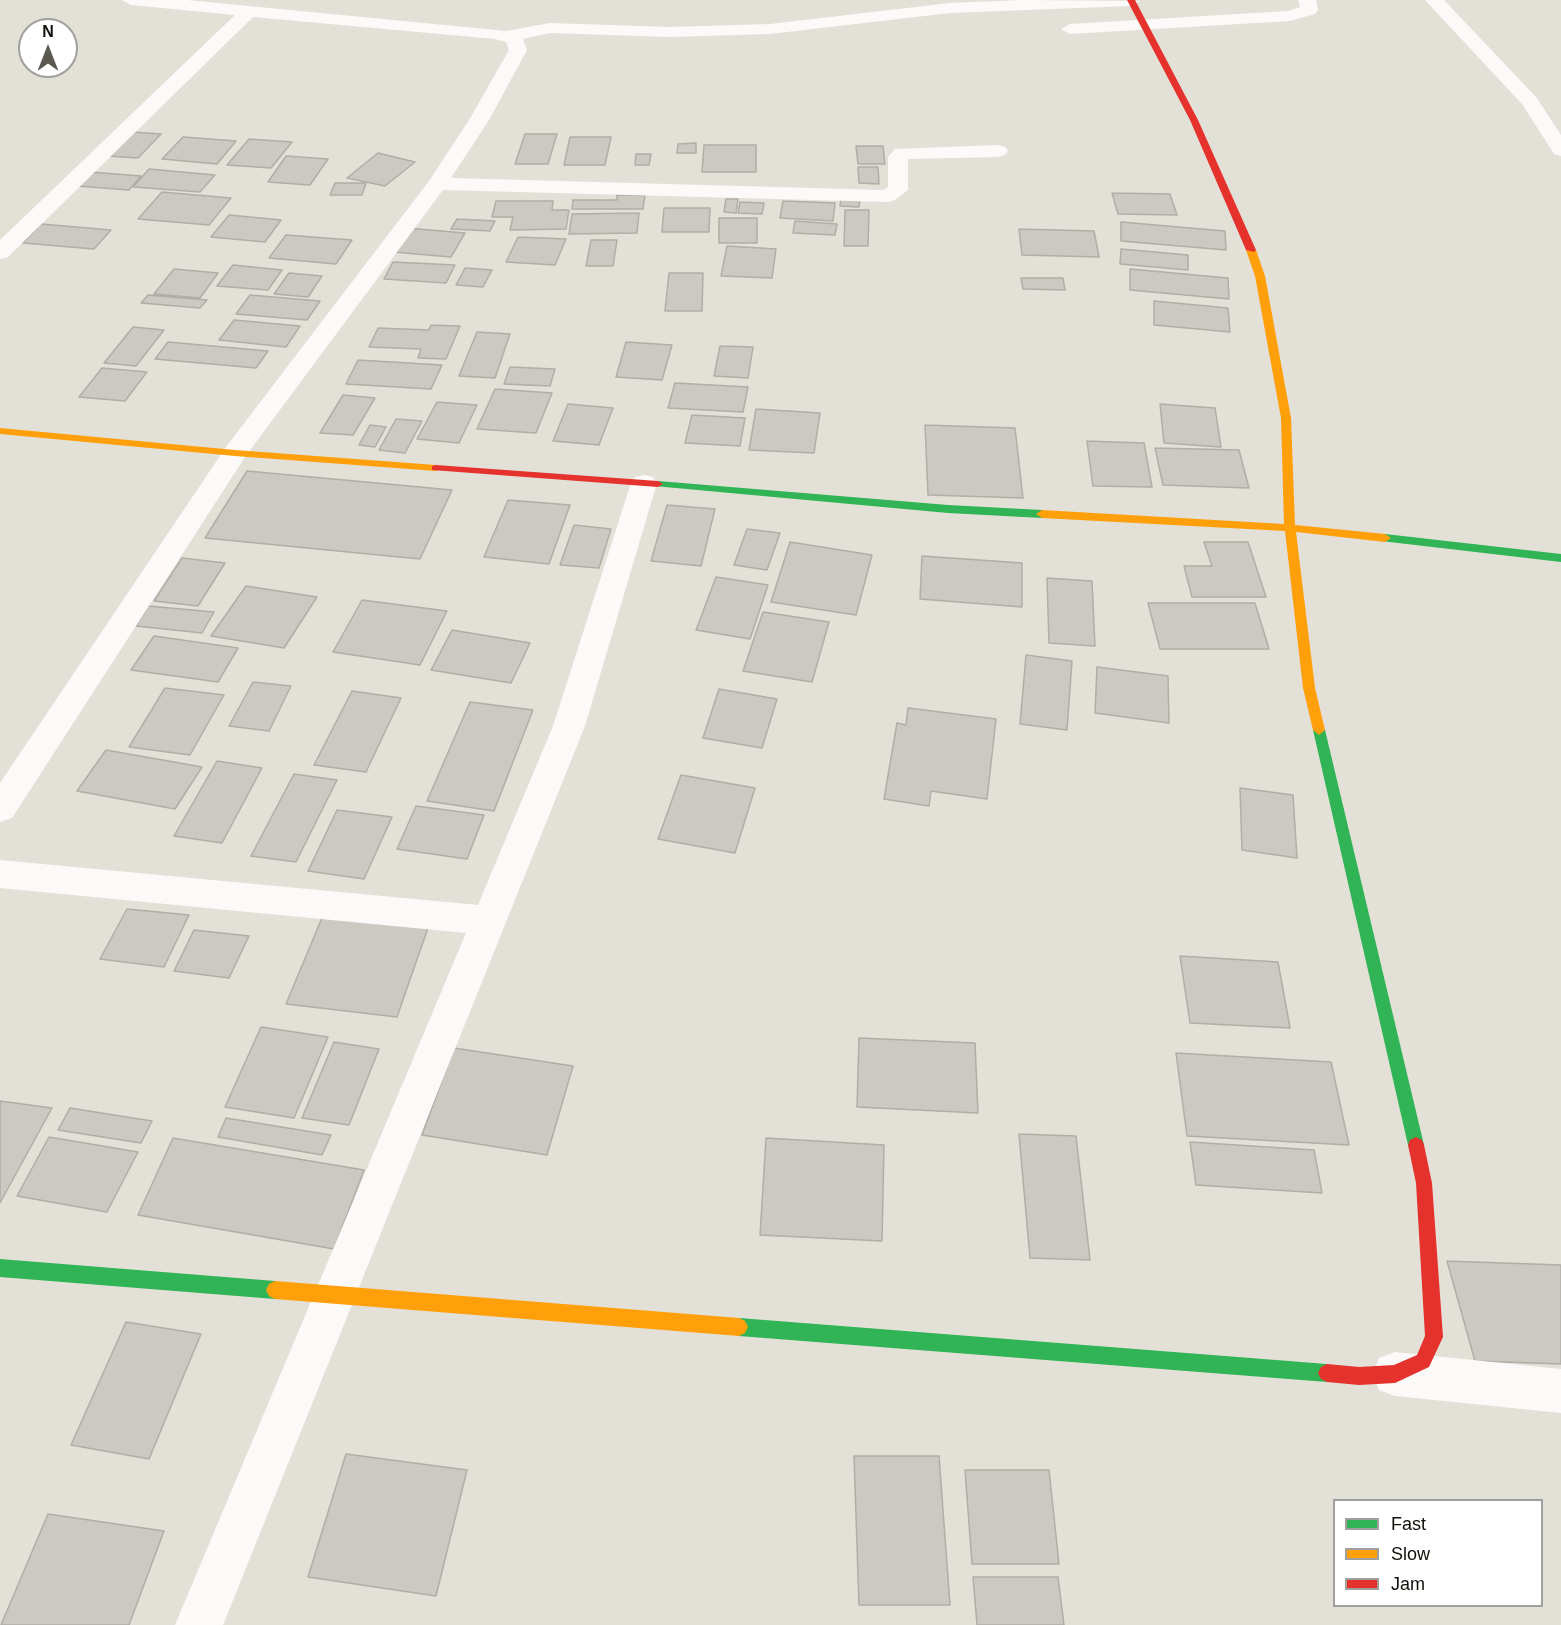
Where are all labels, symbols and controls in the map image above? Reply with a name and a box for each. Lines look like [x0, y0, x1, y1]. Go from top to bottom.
north arrow [18, 18, 78, 78]
text: N [42, 23, 54, 40]
legend [1333, 1499, 1543, 1607]
text: Fast [1391, 1514, 1426, 1534]
text: Slow [1391, 1544, 1430, 1564]
text: Jam [1391, 1574, 1425, 1594]

